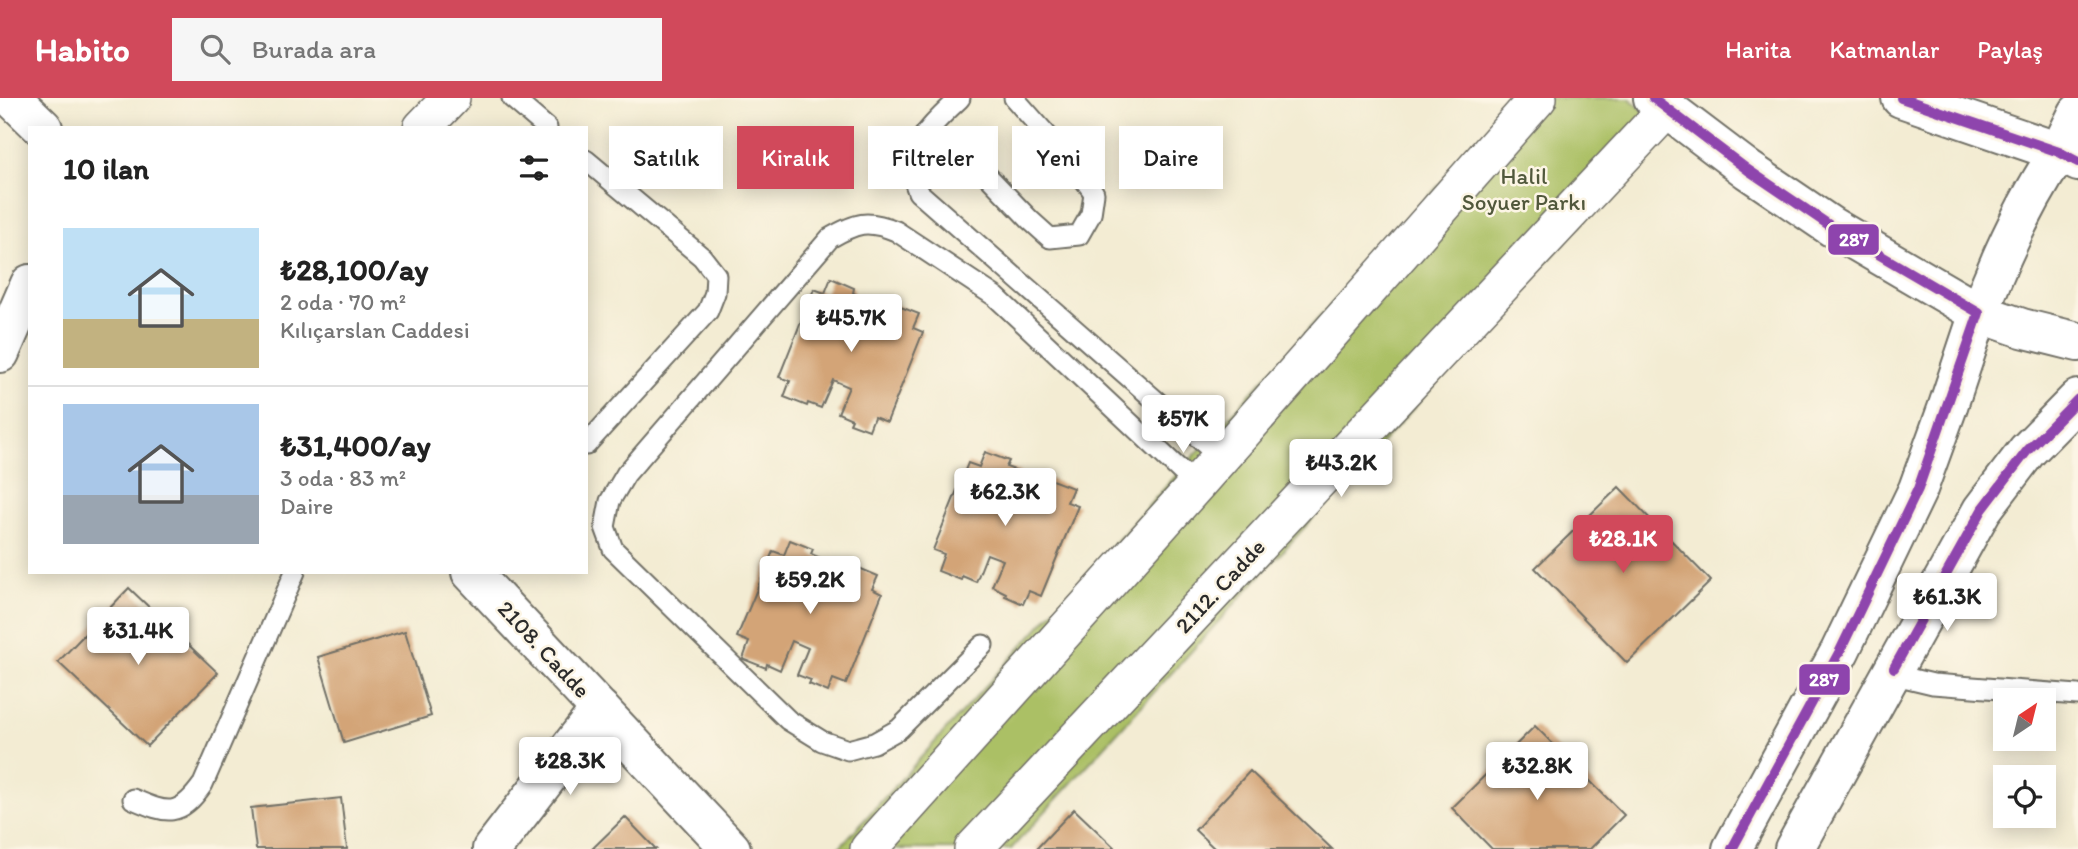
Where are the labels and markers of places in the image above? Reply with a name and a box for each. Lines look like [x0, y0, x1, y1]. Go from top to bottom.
pin: ₺45.7K [794, 294, 908, 354]
pin: ₺57K [1142, 396, 1224, 455]
pin: ₺43.2K [1284, 440, 1398, 499]
pin: ₺62.3K [948, 468, 1062, 528]
pin: ₺28.1K [1566, 516, 1680, 575]
pin: ₺59.2K [753, 556, 867, 616]
pin: ₺61.3K [1890, 574, 2004, 633]
pin: ₺31.4K [81, 608, 195, 667]
pin: ₺28.3K [513, 738, 627, 797]
pin: ₺32.8K [1480, 742, 1594, 802]

